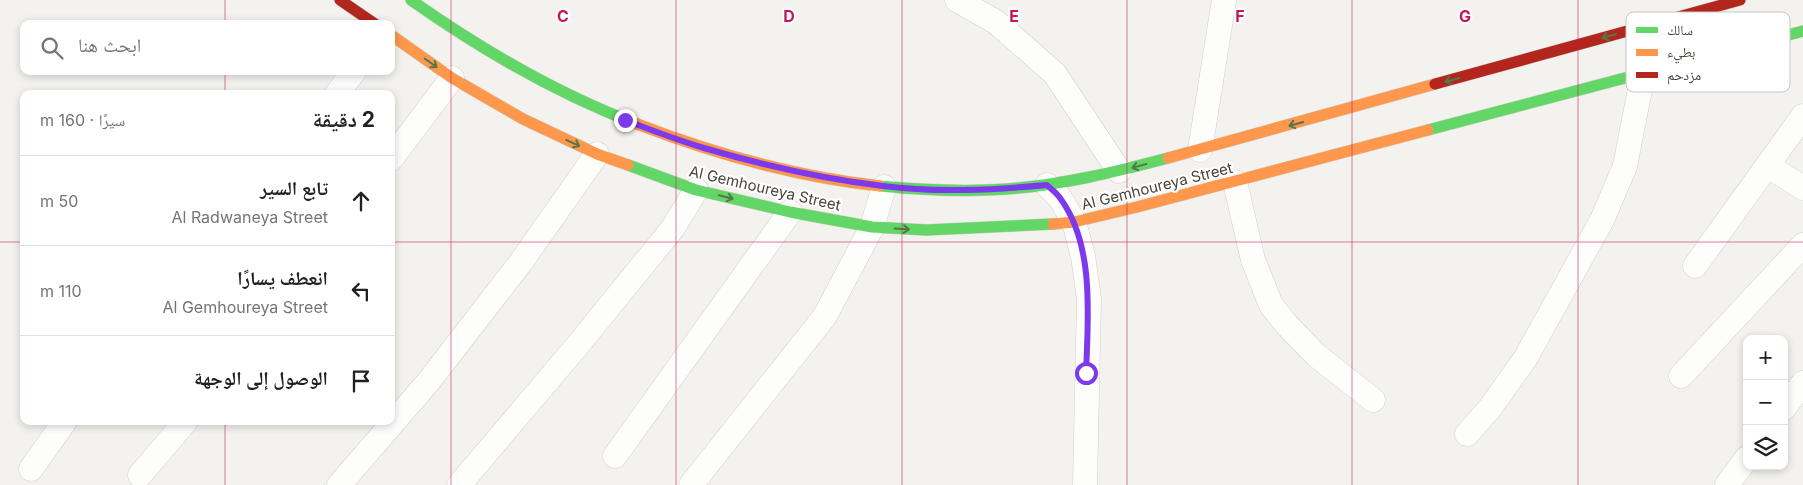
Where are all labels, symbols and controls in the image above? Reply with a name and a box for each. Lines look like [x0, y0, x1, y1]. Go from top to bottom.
text: C [557, 6, 569, 26]
text: D [783, 6, 795, 26]
text: E [1009, 6, 1019, 26]
text: F [1235, 6, 1245, 26]
text: G [1459, 6, 1471, 26]
legend [1626, 12, 1790, 92]
search box [20, 20, 395, 75]
text: سالك [1667, 21, 1693, 38]
one-way arrow [1601, 32, 1617, 42]
icon: search [38, 34, 66, 62]
text: ابحث هنا [78, 34, 141, 57]
text: بطيء [1667, 43, 1696, 64]
one-way arrow [424, 58, 438, 68]
text: مزدحم [1667, 66, 1701, 85]
one-way arrow [1445, 76, 1461, 85]
text: 2 دقيقة [313, 107, 375, 132]
route end [614, 109, 637, 132]
text: سيرًا · 160 m [40, 110, 125, 130]
one-way arrow [1288, 119, 1304, 129]
one-way arrow [565, 139, 580, 148]
street label: Al Gemhoureya Street [1079, 158, 1235, 214]
street label: Al Gemhoureya Street [687, 161, 843, 215]
one-way arrow [1132, 162, 1148, 171]
text: تابع السير [260, 177, 328, 200]
icon: ahead [347, 187, 375, 215]
text: 50 m [40, 191, 78, 211]
one-way arrow [717, 193, 733, 202]
text: Al Radwaneya Street [171, 207, 328, 227]
one-way arrow [894, 224, 910, 233]
text: انعطف يسارًا [237, 267, 328, 290]
icon: left [347, 277, 375, 305]
text: 110 m [40, 281, 82, 301]
text: Al Gemhoureya Street [162, 297, 328, 317]
map controls [1743, 335, 1788, 470]
button: + [1743, 335, 1788, 380]
route start [1075, 362, 1098, 385]
text: الوصول إلى الوجهة [194, 367, 328, 390]
icon: arrive [347, 367, 375, 395]
button: − [1743, 380, 1788, 425]
button: layers [1743, 425, 1788, 470]

